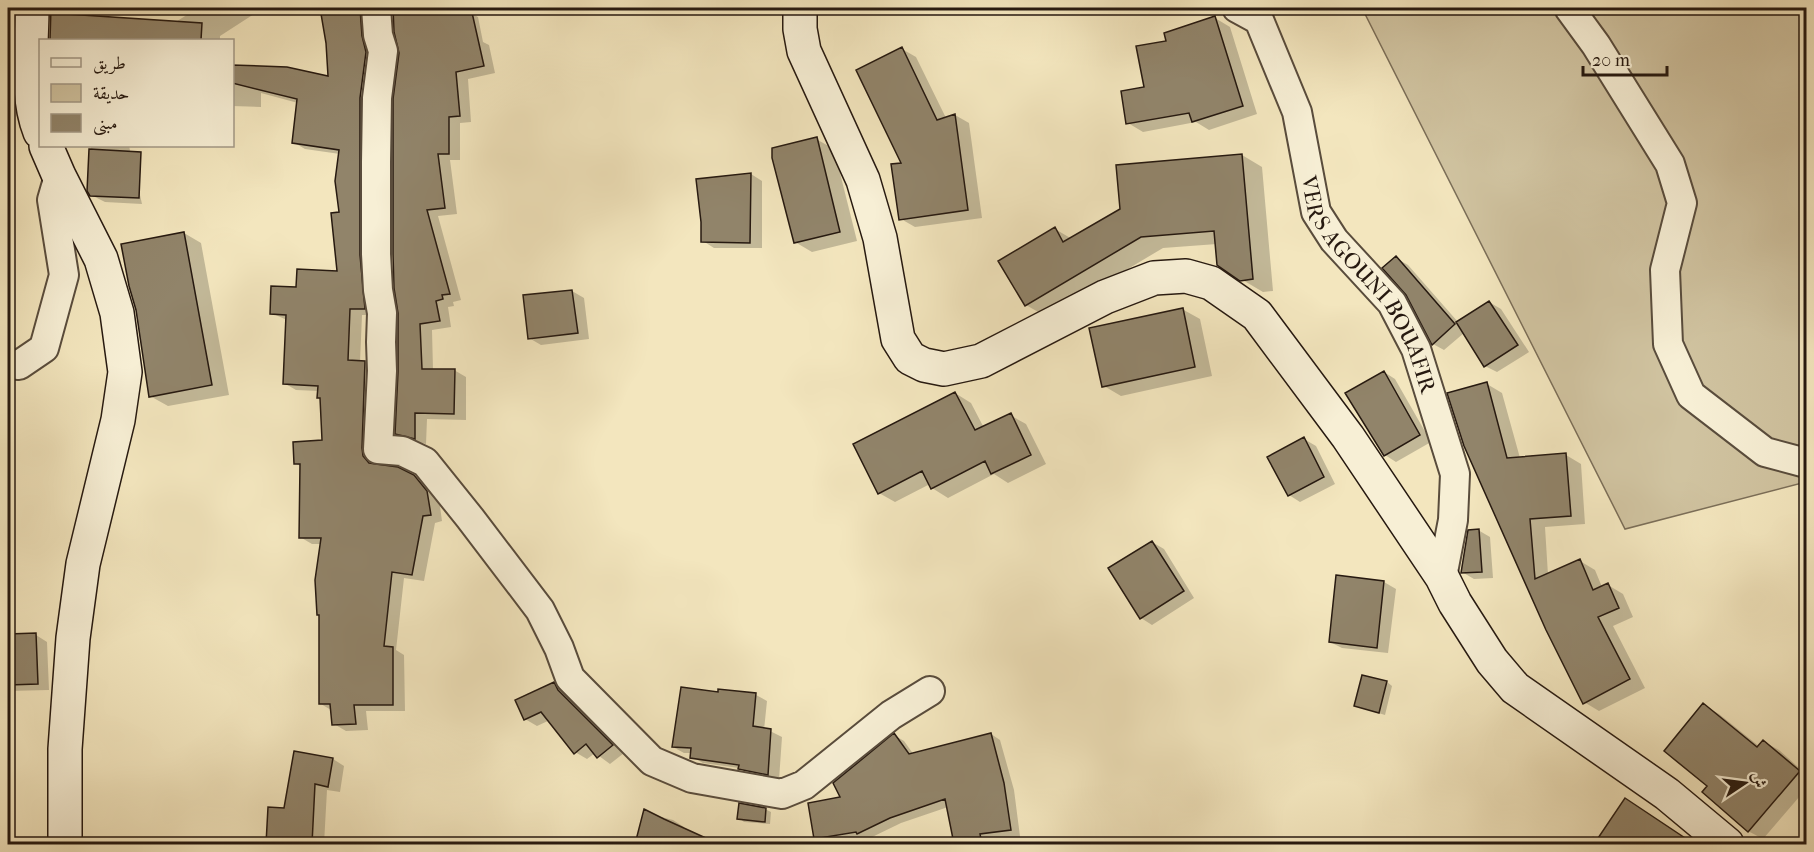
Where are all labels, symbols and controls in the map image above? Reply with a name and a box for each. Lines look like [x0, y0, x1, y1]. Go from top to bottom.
legend [39, 39, 234, 147]
scale bar [1583, 39, 1667, 77]
text: 20 m [1592, 50, 1630, 71]
text: طريق [93, 53, 126, 75]
text: حديقة [93, 83, 129, 104]
text: مبنى [93, 113, 118, 136]
street label: VERS AGOUNI BOUAFIR [1295, 173, 1441, 397]
north arrow [1715, 753, 1775, 813]
text: ش [1748, 770, 1770, 790]

